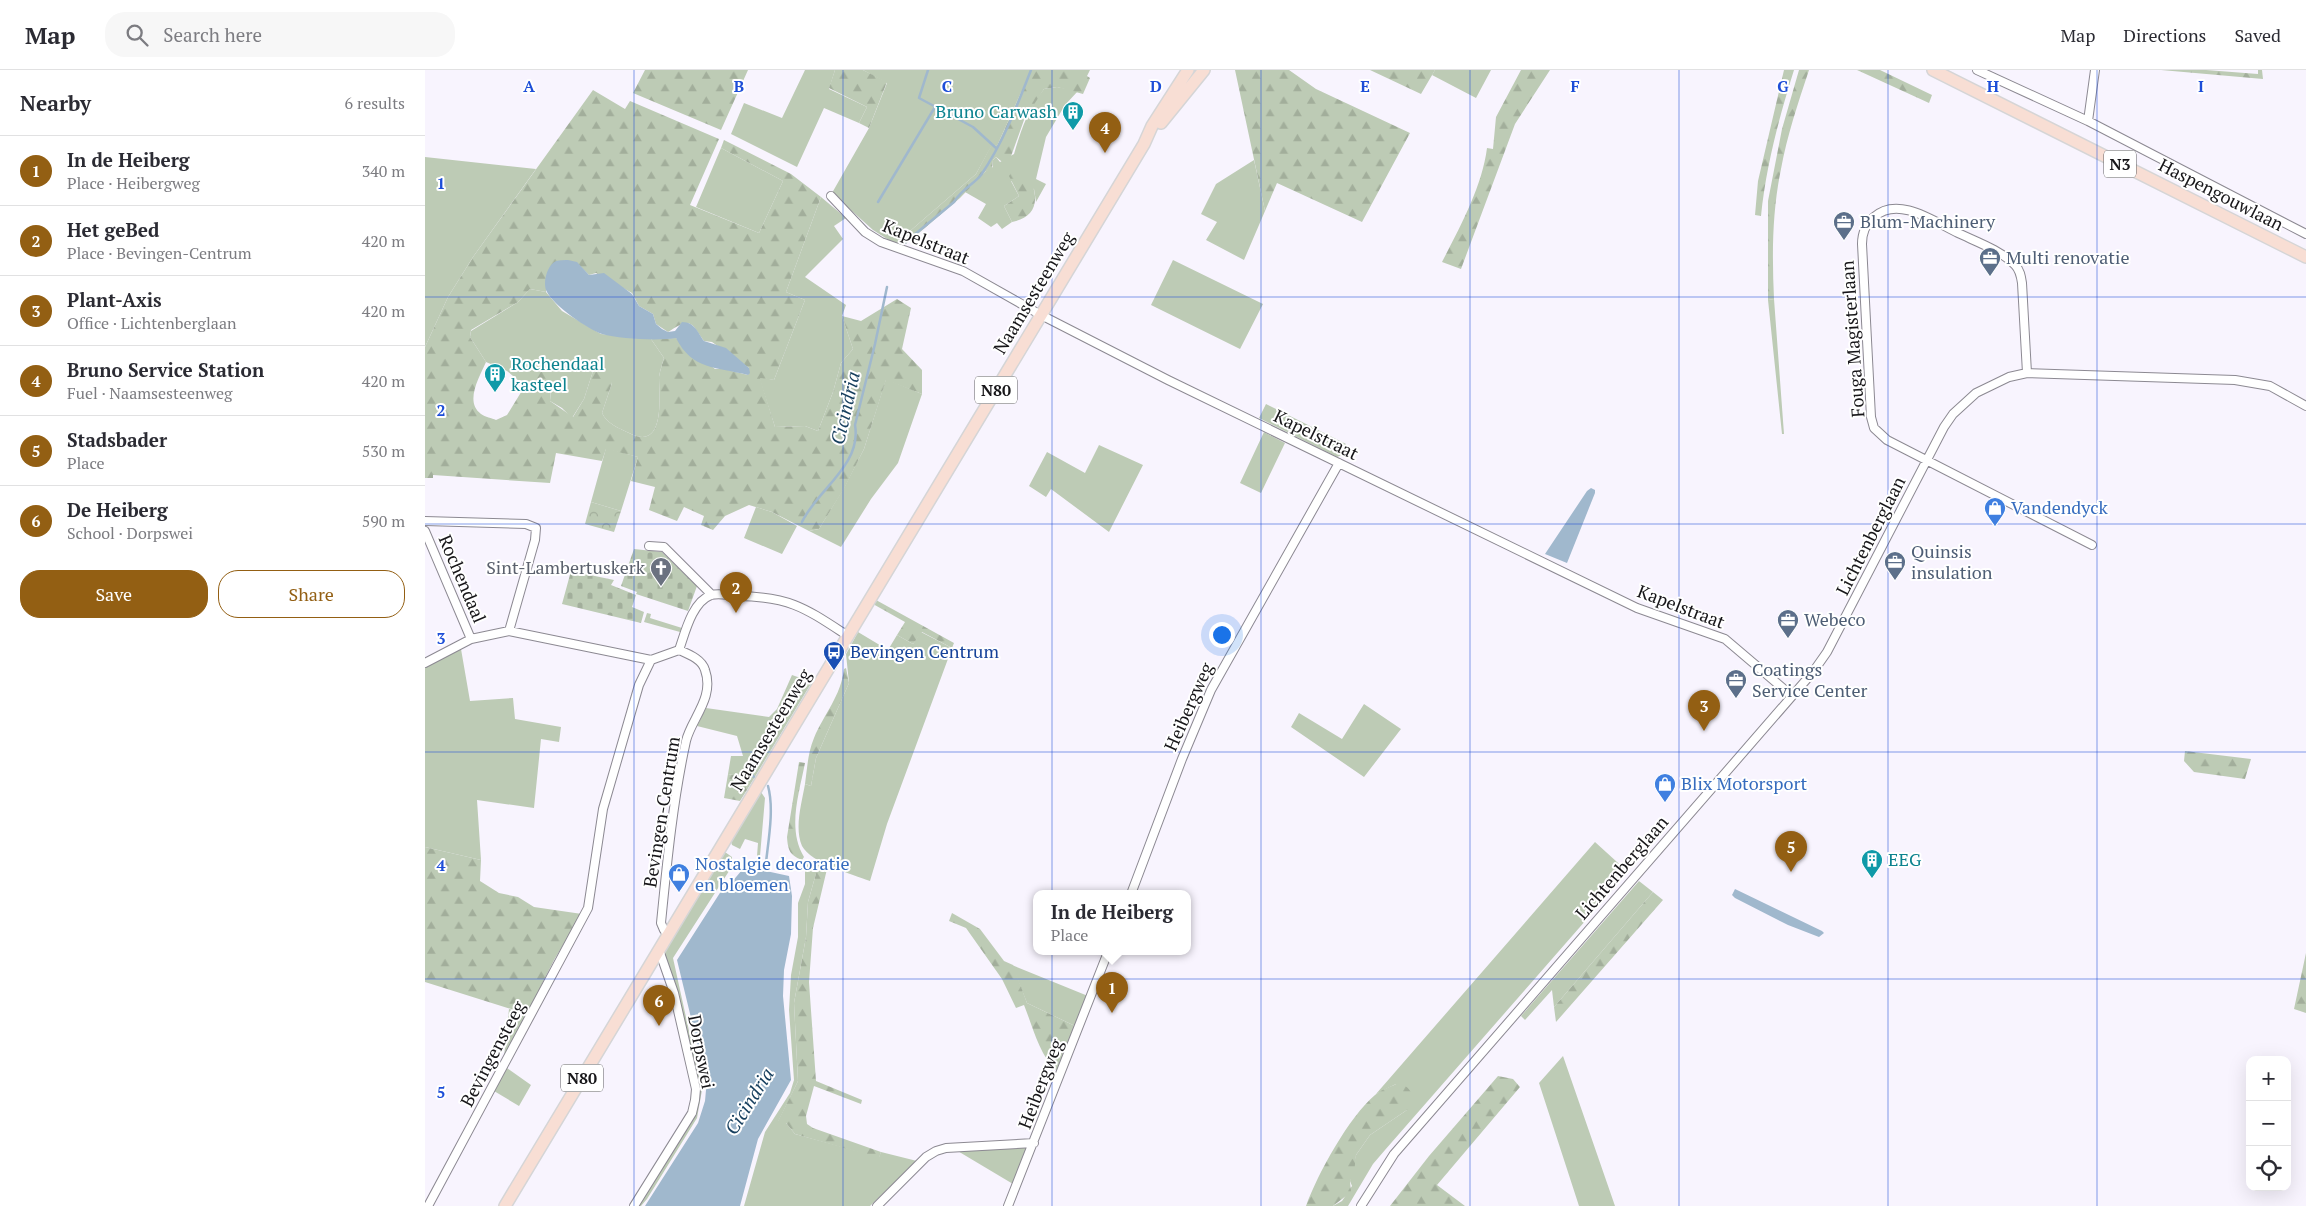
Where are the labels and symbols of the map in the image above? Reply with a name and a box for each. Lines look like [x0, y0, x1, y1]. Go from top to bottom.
text: A [523, 75, 535, 97]
text: B [734, 75, 744, 97]
text: C [942, 75, 952, 97]
text: D [1150, 75, 1162, 97]
text: E [1360, 75, 1370, 97]
text: F [1570, 75, 1580, 97]
text: G [1777, 75, 1789, 97]
text: H [1987, 75, 1999, 97]
text: I [2198, 75, 2204, 97]
place label: Bruno Carwash [935, 99, 1057, 123]
building icon: Bruno Carwash [1061, 100, 1085, 131]
pin: 4 [1089, 112, 1121, 153]
road number: N3 [2104, 150, 2136, 178]
street label: Haspengouwlaan [2155, 152, 2288, 236]
text: 1 [436, 172, 446, 194]
place label: Blum-Machinery [1860, 209, 1996, 233]
office icon: Blum-Machinery [1832, 210, 1856, 241]
street label: Kapelstraat [879, 213, 974, 269]
street label: Naamsesteenweg [987, 227, 1079, 358]
place label: Multi renovatie [2006, 245, 2129, 269]
office icon: Multi renovatie [1978, 246, 2002, 277]
street label: Fouga Magisterlaan [1835, 259, 1869, 418]
place label: Rochendaal kasteel [511, 351, 604, 396]
building icon: Rochendaal kasteel [483, 362, 507, 393]
water label: Cicindria [824, 369, 865, 447]
road number: N80 [975, 376, 1017, 404]
text: 2 [436, 399, 446, 421]
street label: Kapelstraat [1270, 403, 1363, 465]
street label: Lichtenberglaan [1830, 472, 1910, 599]
place label: Vandendyck [2011, 495, 2109, 519]
shop icon: Vandendyck [1983, 496, 2007, 527]
street label: Rochendaal [434, 531, 492, 626]
place label: Quinsis insulation [1911, 539, 1993, 584]
office icon: Quinsis insulation [1883, 550, 1907, 581]
place label: Sint-Lambertuskerk [486, 555, 646, 579]
church icon: Sint-Lambertuskerk [649, 556, 673, 587]
pin: 2 [720, 572, 752, 613]
street label: Kapelstraat [1634, 578, 1729, 634]
place label: Webeco [1804, 607, 1866, 631]
office icon: Webeco [1776, 608, 1800, 639]
your location [1209, 622, 1235, 648]
text: 3 [436, 627, 446, 649]
place label: Bevingen Centrum [850, 639, 999, 663]
bus stop icon: Bevingen Centrum [822, 640, 846, 671]
place label: Coatings Service Center [1752, 657, 1868, 702]
street label: Heibergweg [1158, 658, 1218, 755]
street label: Naamsesteenweg [724, 664, 816, 795]
office icon: Coatings Service Center [1724, 668, 1748, 699]
pin: 3 [1688, 690, 1720, 731]
street label: Bevingen-Centrum [637, 734, 685, 889]
place label: Blix Motorsport [1681, 771, 1807, 795]
shop icon: Blix Motorsport [1653, 772, 1677, 803]
street label: Lichtenberglaan [1569, 810, 1673, 924]
pin: 5 [1775, 831, 1807, 872]
place label: EEG [1888, 847, 1922, 871]
building icon: EEG [1860, 848, 1884, 879]
place label: Nostalgie decoratie en bloemen [695, 851, 850, 896]
text: 4 [436, 854, 446, 876]
shop icon: Nostalgie decoratie en bloemen [667, 862, 691, 893]
pin: 1 [1096, 972, 1128, 1013]
pin: 6 [643, 985, 675, 1026]
street label: Bevingensteeg [454, 996, 530, 1111]
street label: Dorpswei [683, 1013, 721, 1091]
street label: Heibergweg [1012, 1035, 1068, 1132]
water label: Cicindria [718, 1063, 779, 1139]
road number: N80 [561, 1064, 603, 1091]
text: 5 [436, 1081, 446, 1103]

